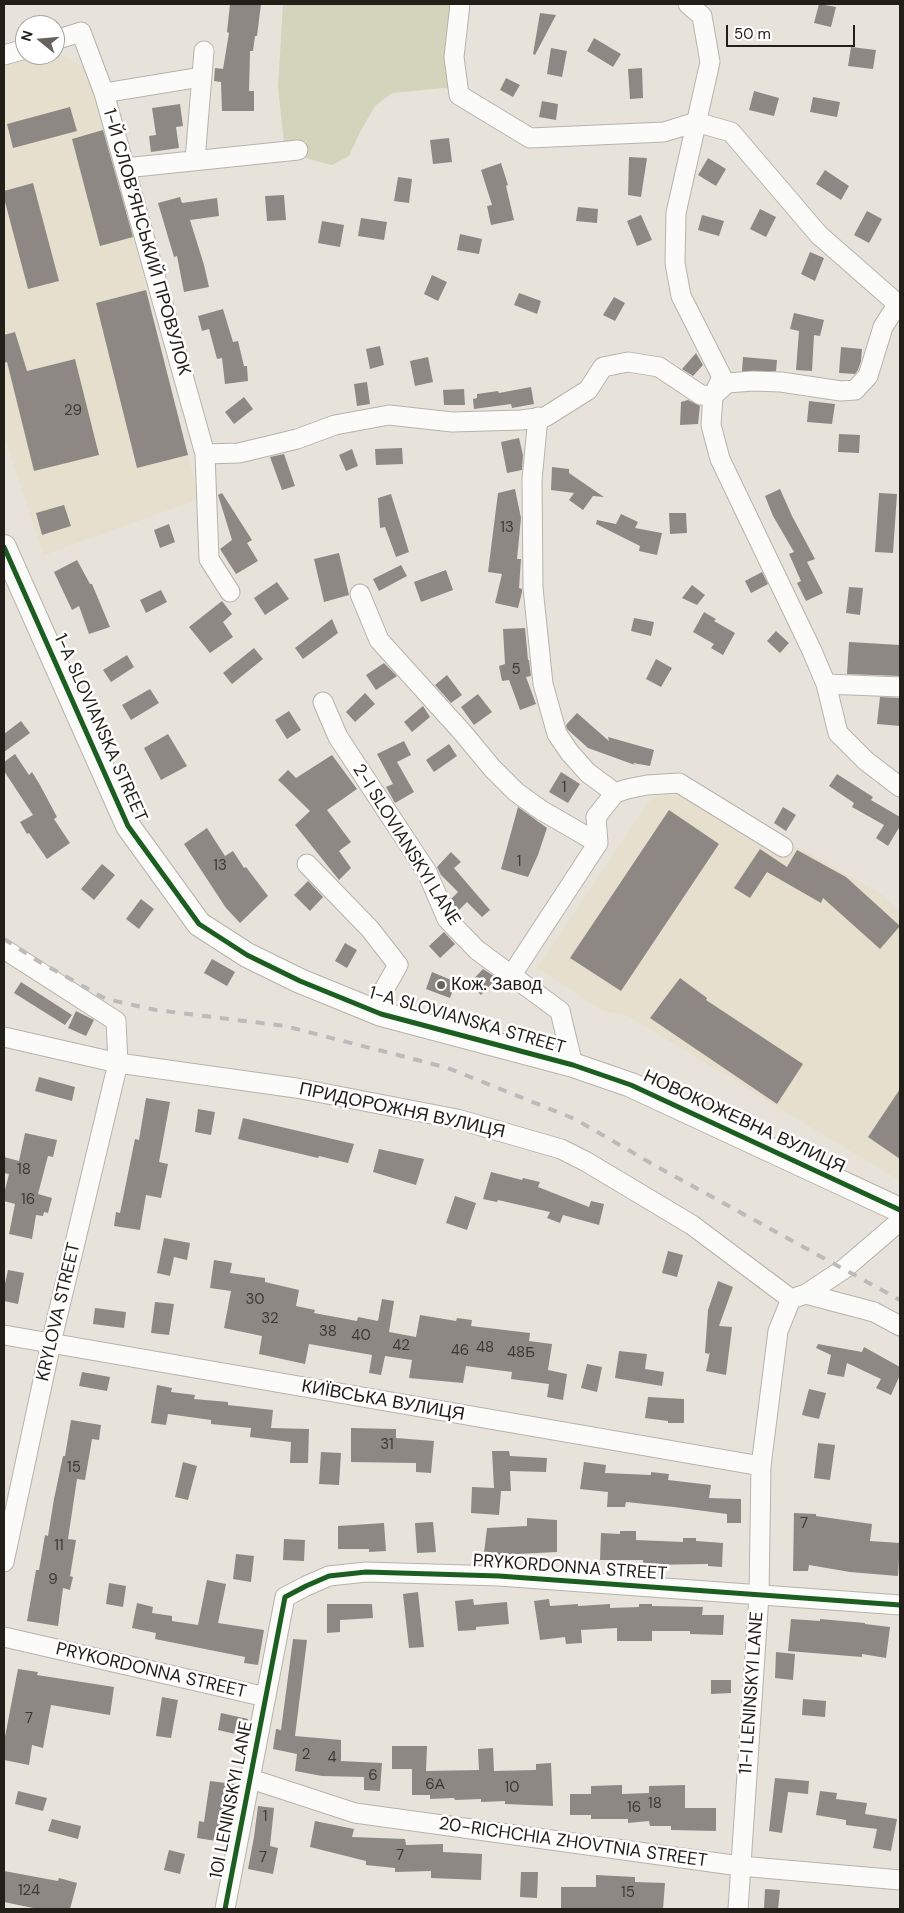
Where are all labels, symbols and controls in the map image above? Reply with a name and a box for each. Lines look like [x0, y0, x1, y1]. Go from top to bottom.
north arrow [15, 15, 65, 65]
scale bar [729, 15, 858, 47]
text: 50 m [734, 24, 771, 44]
text: N [17, 28, 37, 43]
street label: 1-Й СЛОВ’ЯНСЬКИЙ ПРОВУЛОК [98, 106, 194, 378]
house number: 29 [64, 402, 82, 420]
house number: 13 [500, 519, 514, 537]
street label: 1-A SLOVIANSKA STREET [49, 631, 151, 825]
house number: 5 [511, 661, 521, 679]
street label: 2-I SLOVIANSKYI LANE [347, 760, 465, 930]
house number: 1 [562, 779, 566, 797]
house number: 1 [517, 853, 521, 871]
house number: 13 [213, 857, 227, 875]
place label: Кож. Завод [451, 974, 542, 996]
marker: Кож. Завод [435, 979, 447, 991]
street label: 1-A SLOVIANSKA STREET [366, 983, 568, 1059]
street label: НОВОКОЖЕВНА ВУЛИЦЯ [640, 1066, 848, 1178]
street label: ПРИДОРОЖНЯ ВУЛИЦЯ [297, 1079, 507, 1143]
house number: 18 [17, 1161, 31, 1179]
house number: 16 [21, 1191, 35, 1209]
street label: KRYLOVA STREET [33, 1241, 85, 1383]
house number: 30 [245, 1291, 265, 1309]
house number: 32 [261, 1310, 279, 1328]
house number: 38 [319, 1323, 337, 1341]
house number: 40 [351, 1327, 371, 1345]
house number: 42 [392, 1337, 410, 1355]
house number: 48 [476, 1339, 494, 1357]
house number: 46 [451, 1342, 469, 1360]
house number: 48Б [507, 1344, 535, 1362]
street label: КИЇВСЬКА ВУЛИЦЯ [300, 1376, 466, 1426]
house number: 31 [380, 1436, 394, 1454]
house number: 15 [67, 1459, 81, 1477]
house number: 7 [800, 1515, 808, 1533]
house number: 11 [54, 1537, 64, 1555]
street label: PRYKORDONNA STREET [472, 1550, 668, 1586]
house number: 9 [48, 1571, 58, 1589]
street label: 11-I LENINSKYI LANE [736, 1611, 768, 1775]
street label: PRYKORDONNA STREET [54, 1639, 248, 1703]
house number: 7 [25, 1710, 33, 1728]
street label: 10I LENINSKYI LANE [206, 1719, 258, 1881]
house number: 2 [302, 1746, 310, 1764]
house number: 4 [327, 1749, 337, 1767]
house number: 6 [368, 1767, 378, 1785]
house number: 6А [425, 1776, 445, 1794]
house number: 10 [505, 1779, 519, 1797]
house number: 18 [648, 1795, 662, 1813]
house number: 16 [627, 1799, 641, 1817]
house number: 1 [263, 1808, 267, 1826]
street label: 20-RICHCHIA ZHOVTNIA STREET [437, 1813, 709, 1873]
house number: 7 [396, 1847, 404, 1865]
house number: 7 [259, 1849, 267, 1867]
house number: 124 [18, 1882, 40, 1900]
house number: 15 [621, 1884, 635, 1902]

